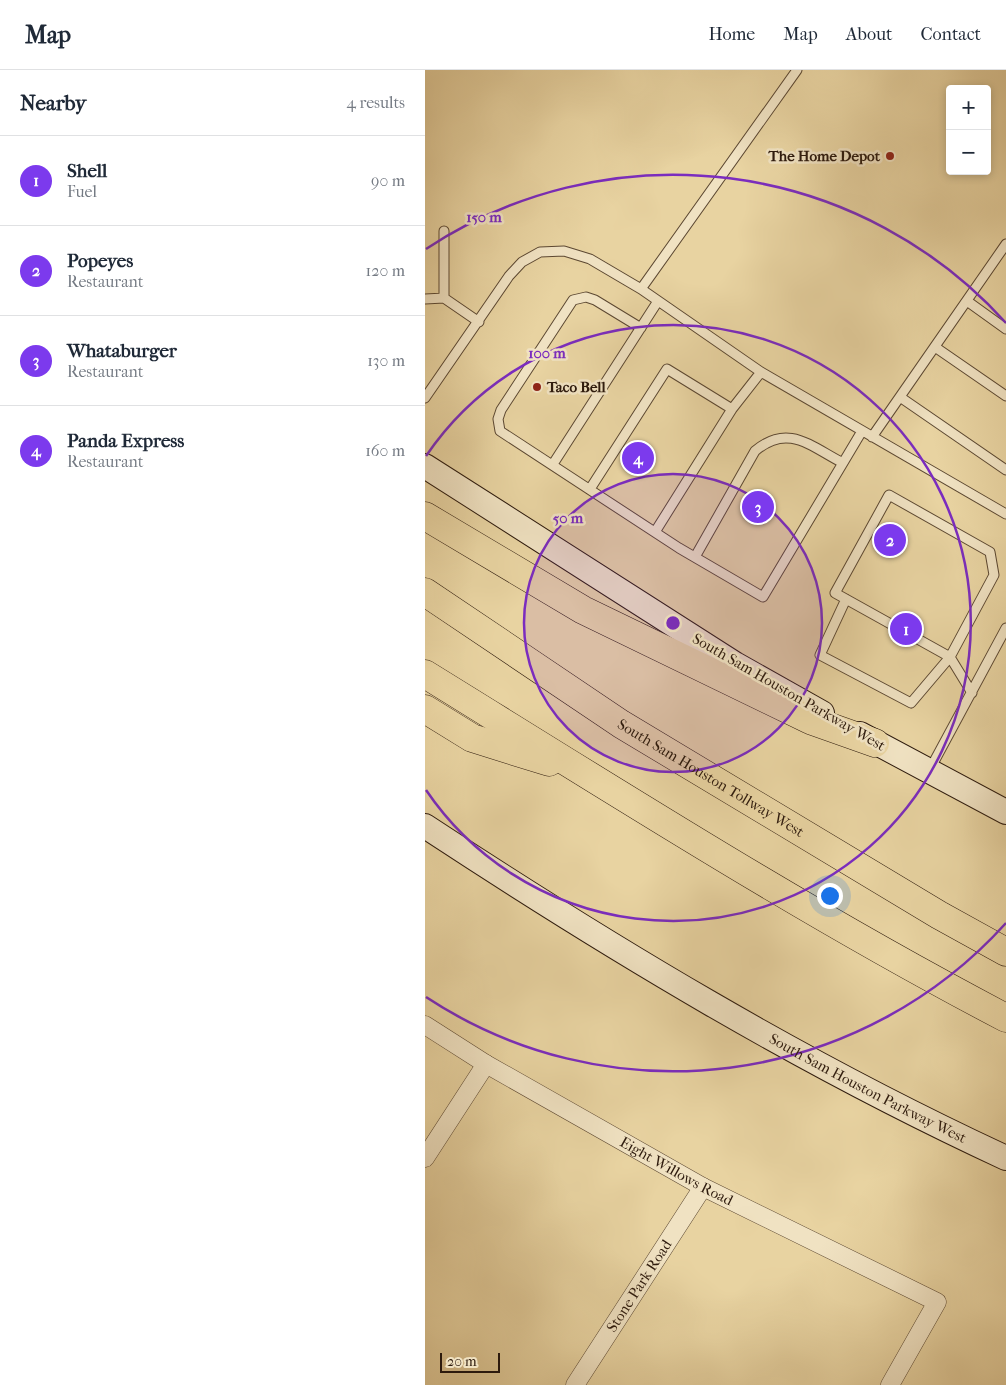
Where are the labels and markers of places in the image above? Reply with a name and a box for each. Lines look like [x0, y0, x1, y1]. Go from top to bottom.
place label: The Home Depot [767, 147, 881, 165]
marker: The Home Depot [884, 150, 896, 162]
place label: Taco Bell [546, 378, 606, 396]
marker: Taco Bell [531, 381, 543, 393]
pin: 4 [622, 439, 654, 477]
pin: 3 [742, 488, 774, 526]
pin: 2 [874, 521, 906, 559]
pin: 1 [890, 610, 922, 648]
centre of rings [664, 614, 682, 632]

